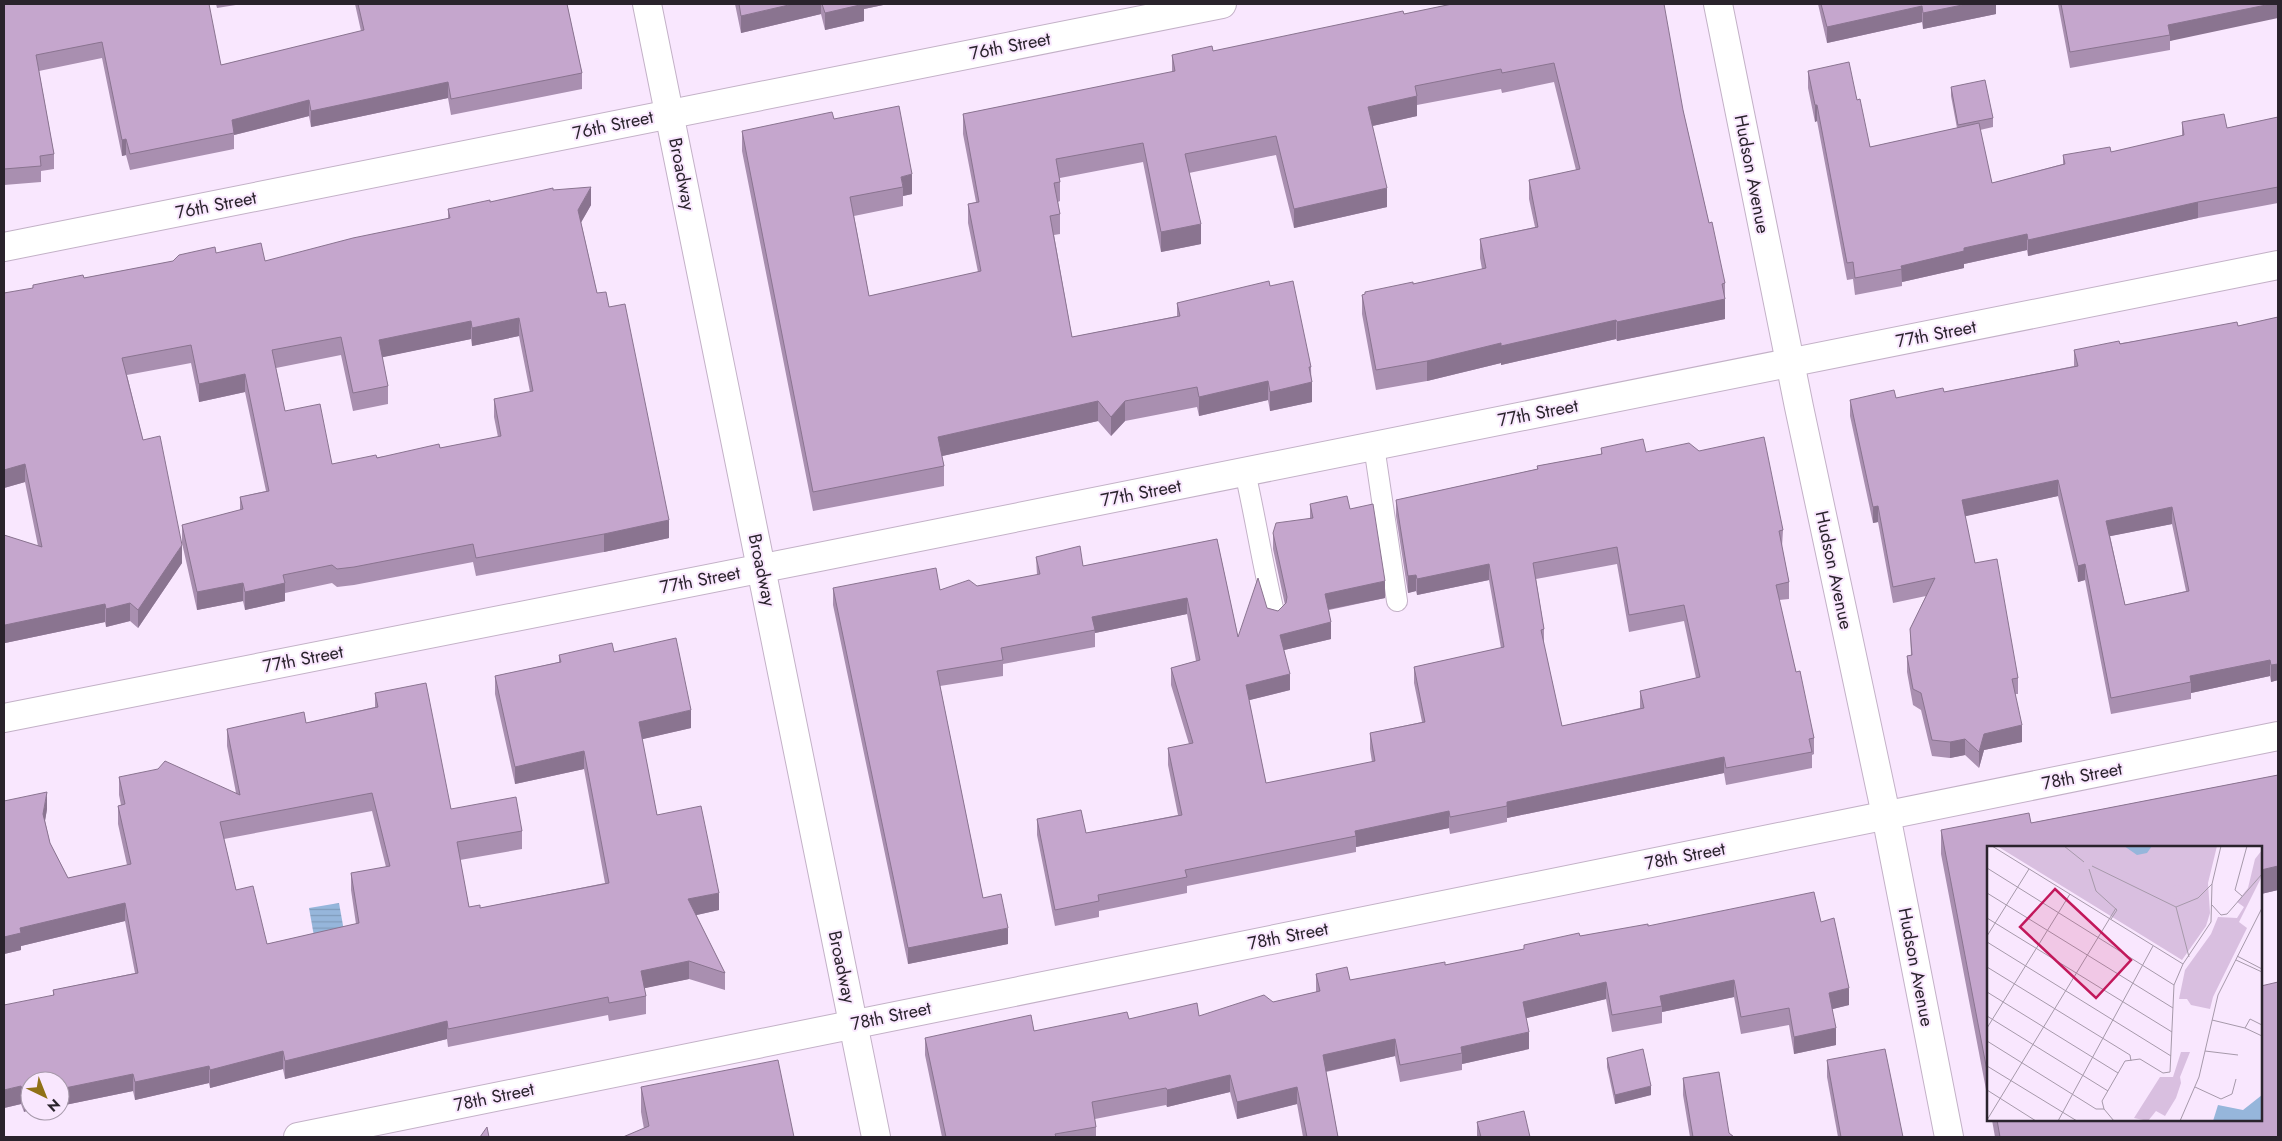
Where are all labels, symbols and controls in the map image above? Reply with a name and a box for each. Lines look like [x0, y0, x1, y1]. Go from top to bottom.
street label: 76th Street [967, 25, 1053, 67]
street label: 76th Street [570, 104, 656, 146]
street label: Hudson Avenue [1728, 112, 1776, 236]
street label: Broadway [662, 135, 702, 213]
street label: 76th Street [173, 184, 259, 226]
street label: 77th Street [1894, 313, 1979, 354]
street label: 77th Street [1496, 392, 1581, 433]
street label: 77th Street [1099, 472, 1184, 513]
street label: Hudson Avenue [1809, 508, 1859, 632]
street label: Broadway [742, 531, 782, 609]
street label: 77th Street [658, 559, 743, 600]
street label: 77th Street [261, 638, 346, 679]
street label: 78th Street [2040, 755, 2125, 797]
street label: 78th Street [1643, 835, 1728, 877]
inset map [1987, 846, 2262, 1121]
street label: Hudson Avenue [1892, 905, 1940, 1029]
street label: 78th Street [1246, 915, 1331, 957]
street label: Broadway [822, 928, 862, 1006]
street label: 78th Street [848, 995, 934, 1037]
north arrow [20, 1071, 70, 1121]
street label: 78th Street [451, 1076, 537, 1118]
text: N [43, 1094, 65, 1117]

